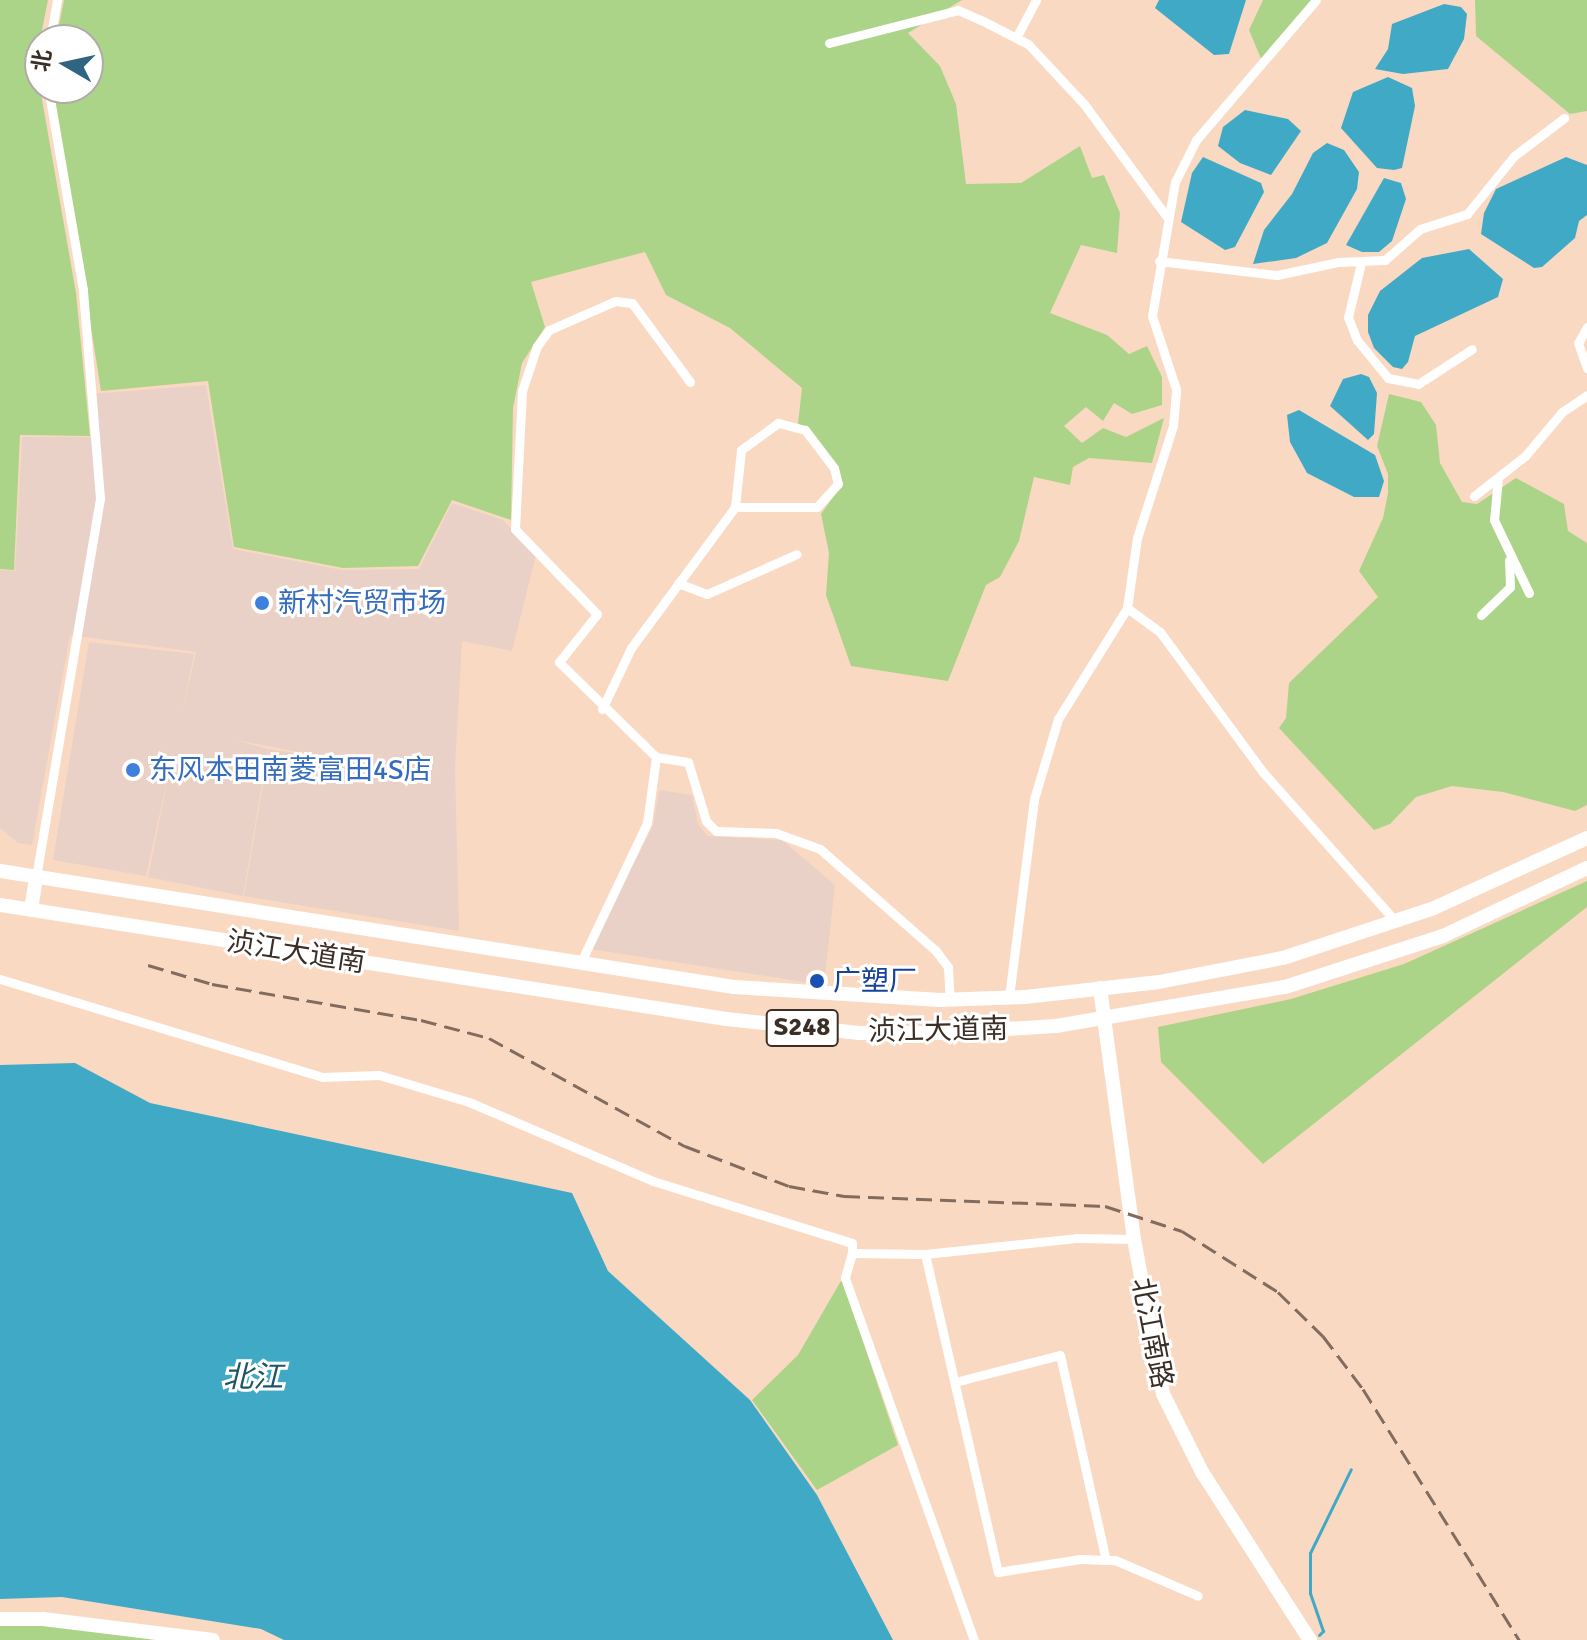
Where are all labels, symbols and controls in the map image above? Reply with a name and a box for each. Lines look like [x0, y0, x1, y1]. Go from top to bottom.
north arrow [24, 24, 104, 104]
text: 北 [27, 48, 57, 73]
place label: 新村汽贸市场 [278, 586, 446, 620]
marker: 新村汽贸市场 [253, 594, 271, 612]
place label: 东风本田南菱富田4S店 [149, 753, 432, 787]
marker: 东风本田南菱富田4S店 [124, 761, 142, 779]
street label: 浈江大道南 [224, 924, 368, 980]
place label: 广塑厂 [833, 964, 917, 998]
marker: 广塑厂 [808, 972, 826, 990]
road number: S248 [764, 1006, 840, 1050]
street label: 浈江大道南 [868, 1012, 1008, 1048]
street label: 北江南路 [1125, 1275, 1179, 1391]
water label: 北江 [223, 1360, 283, 1396]

